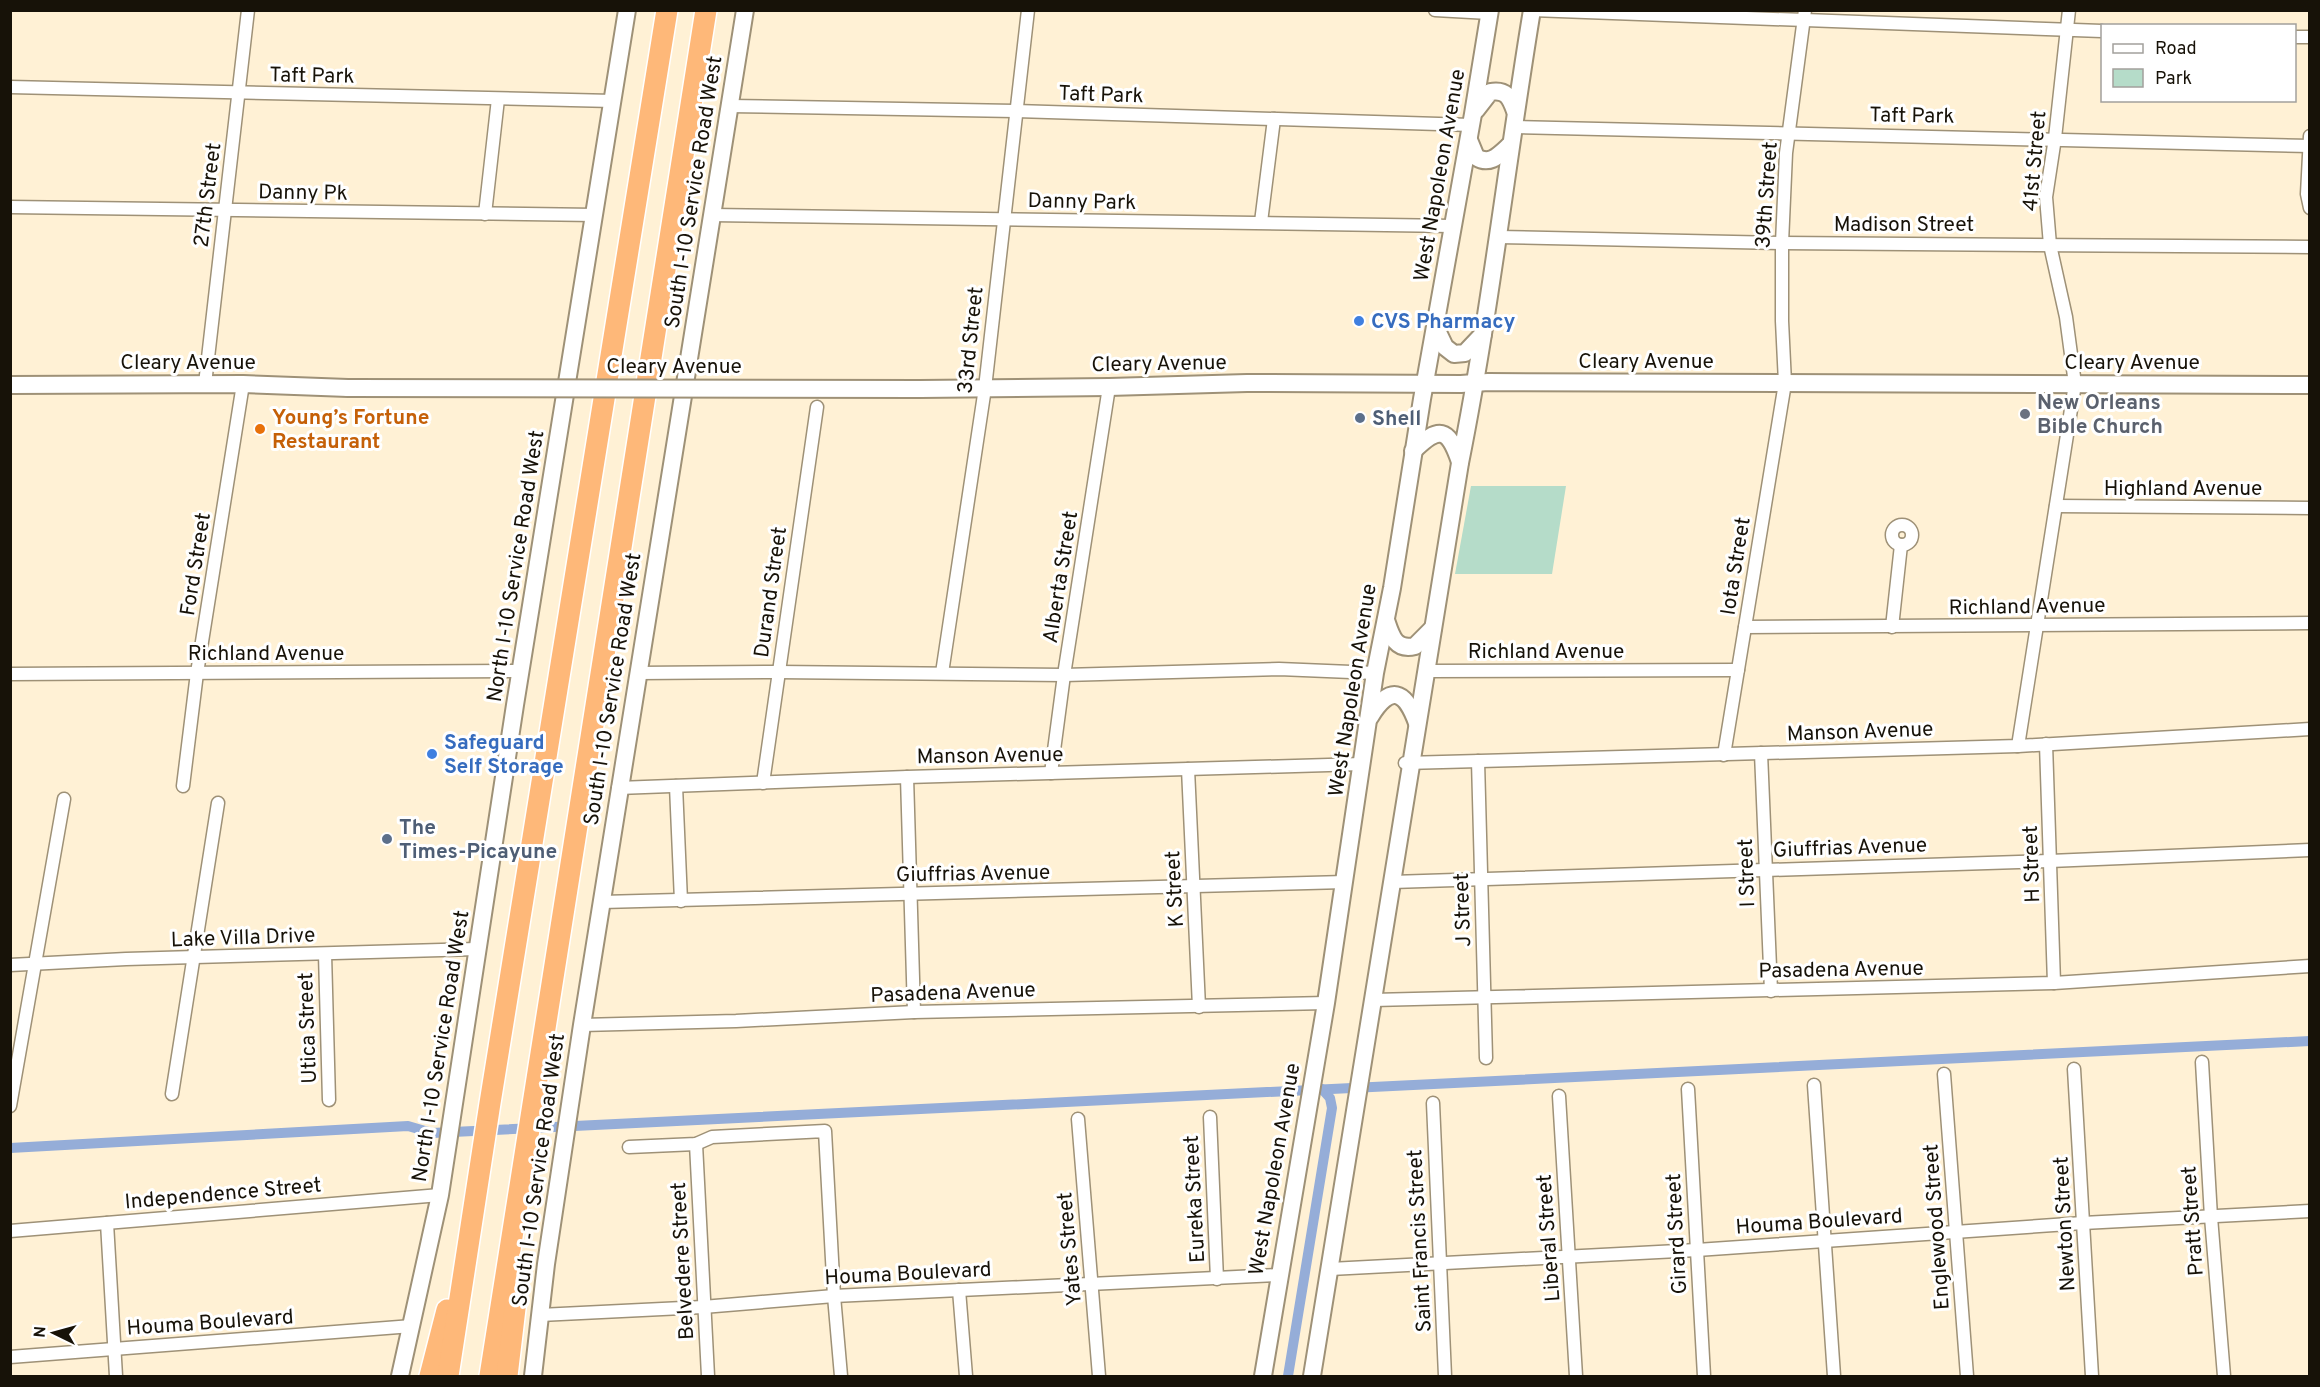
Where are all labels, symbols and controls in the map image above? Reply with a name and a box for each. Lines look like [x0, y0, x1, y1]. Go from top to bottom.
legend [2101, 24, 2296, 102]
text: Road [2155, 38, 2197, 61]
street label: South I-10 Service Road West [660, 54, 729, 330]
street label: Taft Park [269, 62, 355, 91]
street label: West Napoleon Avenue [1408, 67, 1472, 284]
text: Park [2155, 68, 2192, 91]
street label: Taft Park [1058, 81, 1144, 110]
street label: Taft Park [1869, 102, 1955, 131]
street label: 41st Street [2018, 110, 2053, 213]
street label: 27th Street [189, 141, 228, 249]
street label: 39th Street [1750, 141, 1785, 249]
street label: Danny Pk [258, 179, 348, 208]
street label: Danny Park [1027, 188, 1136, 217]
street label: Madison Street [1834, 212, 1974, 239]
street label: 33rd Street [952, 285, 991, 395]
place label: CVS Pharmacy [1371, 309, 1516, 336]
marker: CVS Pharmacy [1352, 314, 1366, 328]
street label: Cleary Avenue [1578, 349, 1714, 376]
street label: Cleary Avenue [120, 350, 256, 377]
street label: Cleary Avenue [1091, 350, 1227, 379]
street label: Cleary Avenue [2064, 350, 2200, 377]
street label: Cleary Avenue [606, 354, 742, 381]
place label: New Orleans Bible Church [2037, 390, 2163, 441]
place label: Young’s Fortune Restaurant [272, 405, 429, 456]
place label: Shell [1372, 406, 1421, 433]
marker: New Orleans Bible Church [2018, 407, 2032, 421]
marker: Shell [1353, 411, 1367, 425]
marker: Young’s Fortune Restaurant [253, 422, 267, 436]
street label: North I-10 Service Road West [482, 428, 551, 704]
street label: Highland Avenue [2104, 476, 2262, 503]
street label: Alberta Street [1038, 509, 1085, 645]
street label: Ford Street [175, 511, 218, 618]
street label: Iota Street [1715, 515, 1758, 617]
street label: Durand Street [749, 525, 794, 659]
street label: South I-10 Service Road West [579, 551, 648, 827]
street label: West Napoleon Avenue [1323, 582, 1384, 799]
street label: Richland Avenue [1948, 593, 2106, 622]
street label: Richland Avenue [1468, 639, 1624, 666]
street label: Richland Avenue [188, 641, 344, 668]
street label: Manson Avenue [1786, 716, 1934, 749]
place label: Safeguard Self Storage [444, 730, 564, 781]
street label: Manson Avenue [916, 742, 1064, 771]
marker: Safeguard Self Storage [425, 747, 439, 761]
place label: The Times-Picayune [399, 815, 557, 866]
street label: H Street [2018, 825, 2047, 903]
marker: The Times-Picayune [380, 832, 394, 846]
street label: Giuffrias Avenue [1772, 832, 1928, 865]
street label: I Street [1733, 838, 1762, 908]
street label: K Street [1160, 850, 1191, 928]
street label: Giuffrias Avenue [896, 860, 1050, 889]
street label: J Street [1449, 872, 1478, 948]
street label: North I-10 Service Road West [407, 908, 476, 1184]
street label: Lake Villa Drive [170, 922, 316, 955]
street label: Pasadena Avenue [1758, 956, 1924, 985]
street label: Utica Street [293, 972, 324, 1084]
street label: Pasadena Avenue [870, 977, 1036, 1010]
street label: South I-10 Service Road West [507, 1032, 572, 1309]
street label: West Napoleon Avenue [1243, 1061, 1307, 1278]
street label: Eureka Street [1179, 1134, 1212, 1264]
street label: Englewood Street [1918, 1143, 1957, 1311]
street label: Saint Francis Street [1402, 1149, 1439, 1333]
street label: Newton Street [2048, 1156, 2083, 1292]
street label: Pratt Street [2176, 1165, 2211, 1277]
street label: Independence Street [124, 1172, 323, 1217]
street label: Liberal Street [1532, 1173, 1567, 1303]
street label: Girard Street [1661, 1173, 1694, 1295]
street label: Belvedere Street [666, 1181, 701, 1341]
street label: Yates Street [1052, 1191, 1089, 1307]
street label: Houma Boulevard [1735, 1203, 1903, 1242]
street label: Houma Boulevard [824, 1257, 992, 1292]
north arrow [24, 1303, 84, 1363]
street label: Houma Boulevard [126, 1304, 294, 1343]
text: N [31, 1325, 52, 1338]

